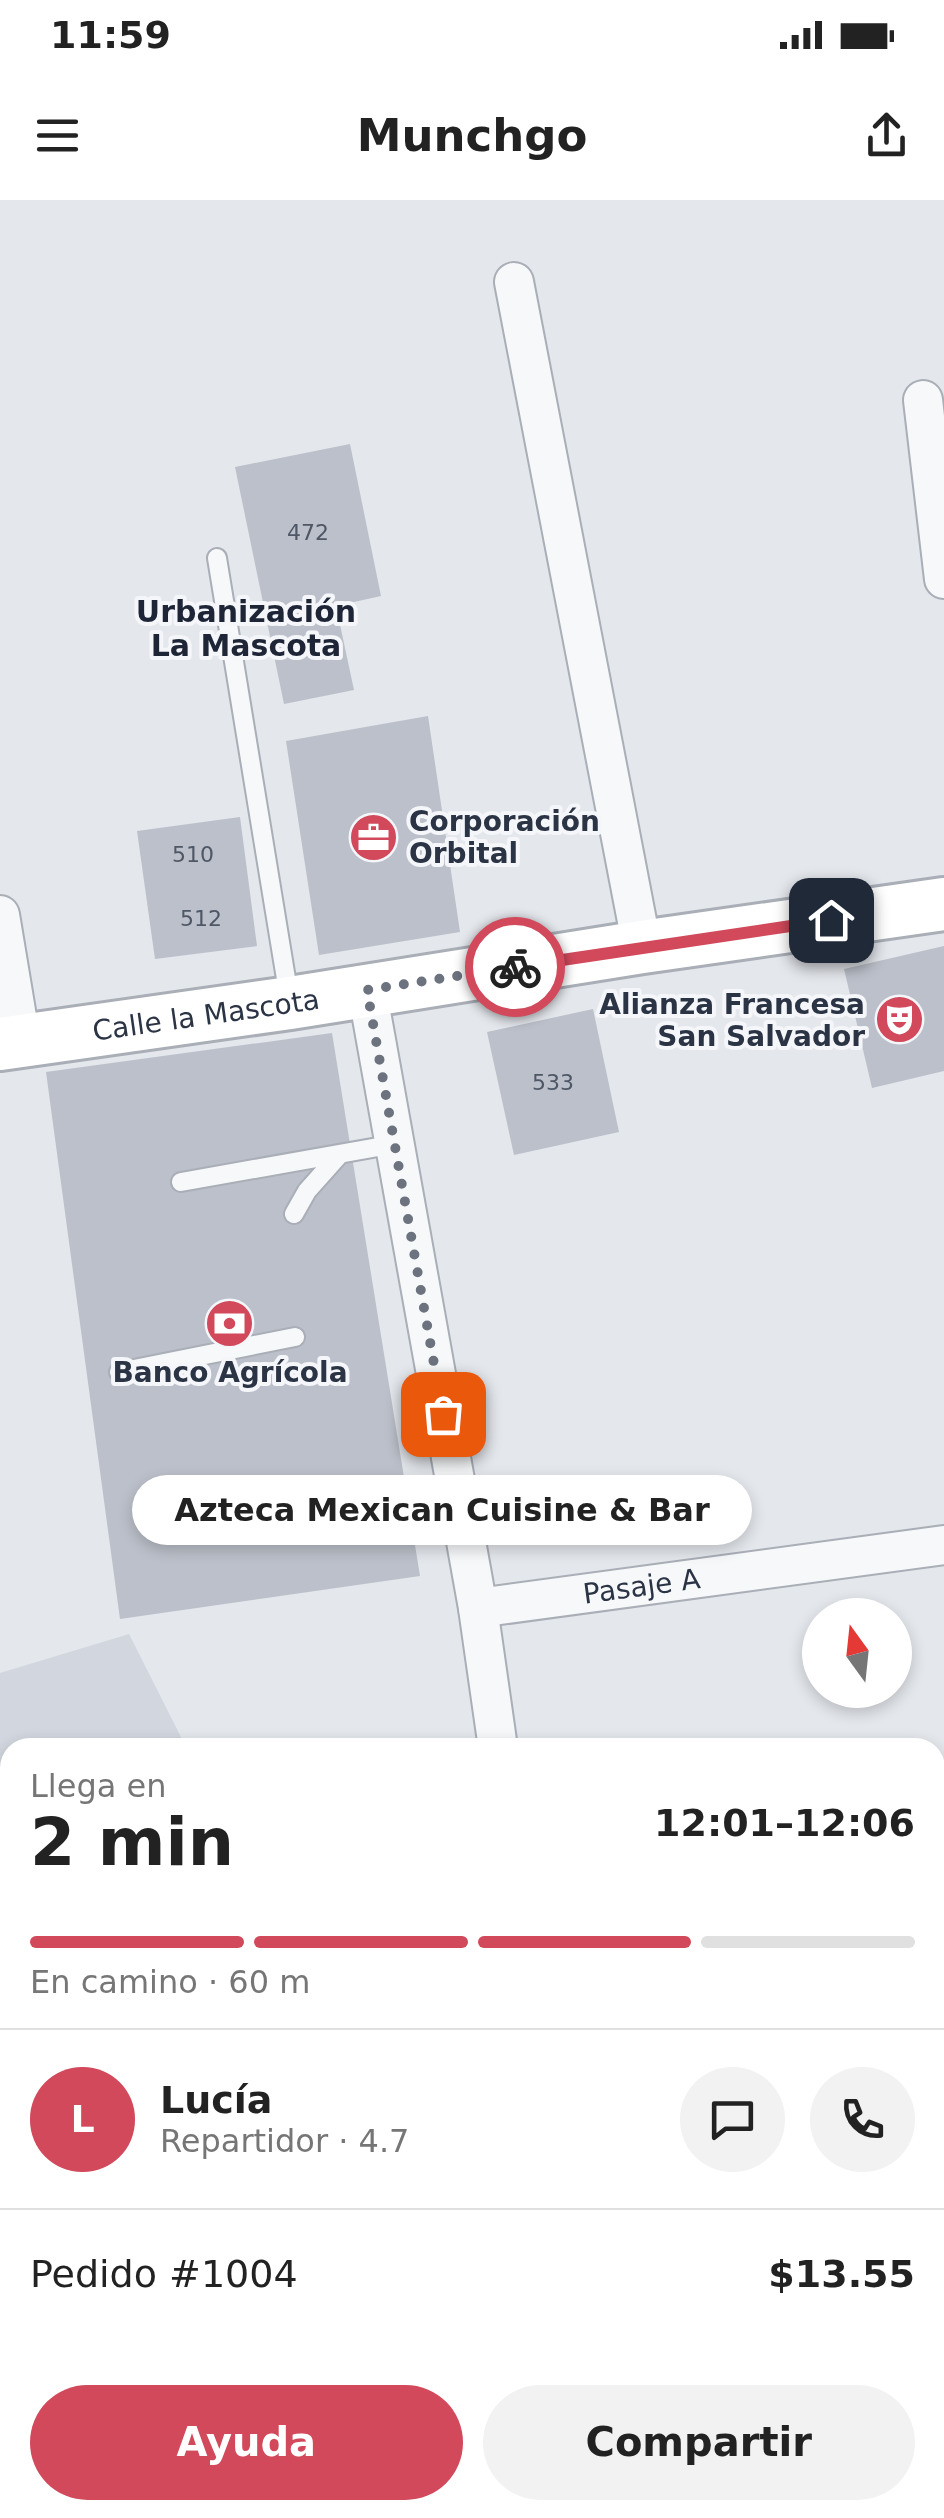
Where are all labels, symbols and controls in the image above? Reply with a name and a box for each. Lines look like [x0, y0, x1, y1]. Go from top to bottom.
text: 11:59 [50, 13, 171, 57]
icon: menu [30, 108, 85, 163]
icon: share [859, 108, 914, 163]
text: Munchgo [357, 109, 587, 162]
house number: 472 [287, 520, 329, 545]
district label: Urbanización La Mascota [136, 594, 356, 663]
place label: Corporación Orbital [409, 805, 600, 870]
office icon: Corporación Orbital [348, 811, 400, 863]
house number: 510 [172, 842, 214, 867]
pin [789, 878, 874, 963]
icon: home [804, 893, 859, 948]
house number: 512 [180, 906, 222, 931]
courier [465, 917, 565, 1017]
icon: bike [488, 940, 543, 995]
street label: Calle la Mascota [90, 982, 322, 1047]
place label: Alianza Francesa San Salvador [599, 988, 865, 1053]
theatre icon: Alianza Francesa San Salvador [874, 994, 926, 1046]
house number: 533 [532, 1070, 574, 1095]
bank icon: Banco Agrícola [204, 1298, 256, 1350]
place label: Banco Agrícola [112, 1356, 348, 1389]
pin [401, 1372, 486, 1457]
icon: bag [416, 1387, 471, 1442]
callout: Azteca Mexican Cuisine & Bar [133, 1474, 753, 1544]
text: Azteca Mexican Cuisine & Bar [174, 1491, 710, 1529]
street label: Pasaje A [581, 1562, 702, 1610]
north arrow [802, 1598, 912, 1708]
map controls [802, 1598, 912, 1708]
text: Llega en [30, 1767, 166, 1805]
text: 12:01–12:06 [654, 1801, 915, 1845]
text: 2 min [30, 1805, 234, 1880]
text: En camino · 60 m [30, 1963, 310, 2001]
button: chat [680, 2067, 785, 2172]
button: phone [810, 2067, 915, 2172]
text: Lucía [160, 2078, 272, 2122]
text: L [70, 2097, 95, 2141]
text: Repartidor · 4.7 [160, 2122, 409, 2160]
text: Pedido #1004 [30, 2252, 298, 2296]
text: $13.55 [768, 2252, 915, 2296]
button: Ayuda [30, 2385, 463, 2500]
button: Compartir [483, 2385, 915, 2500]

